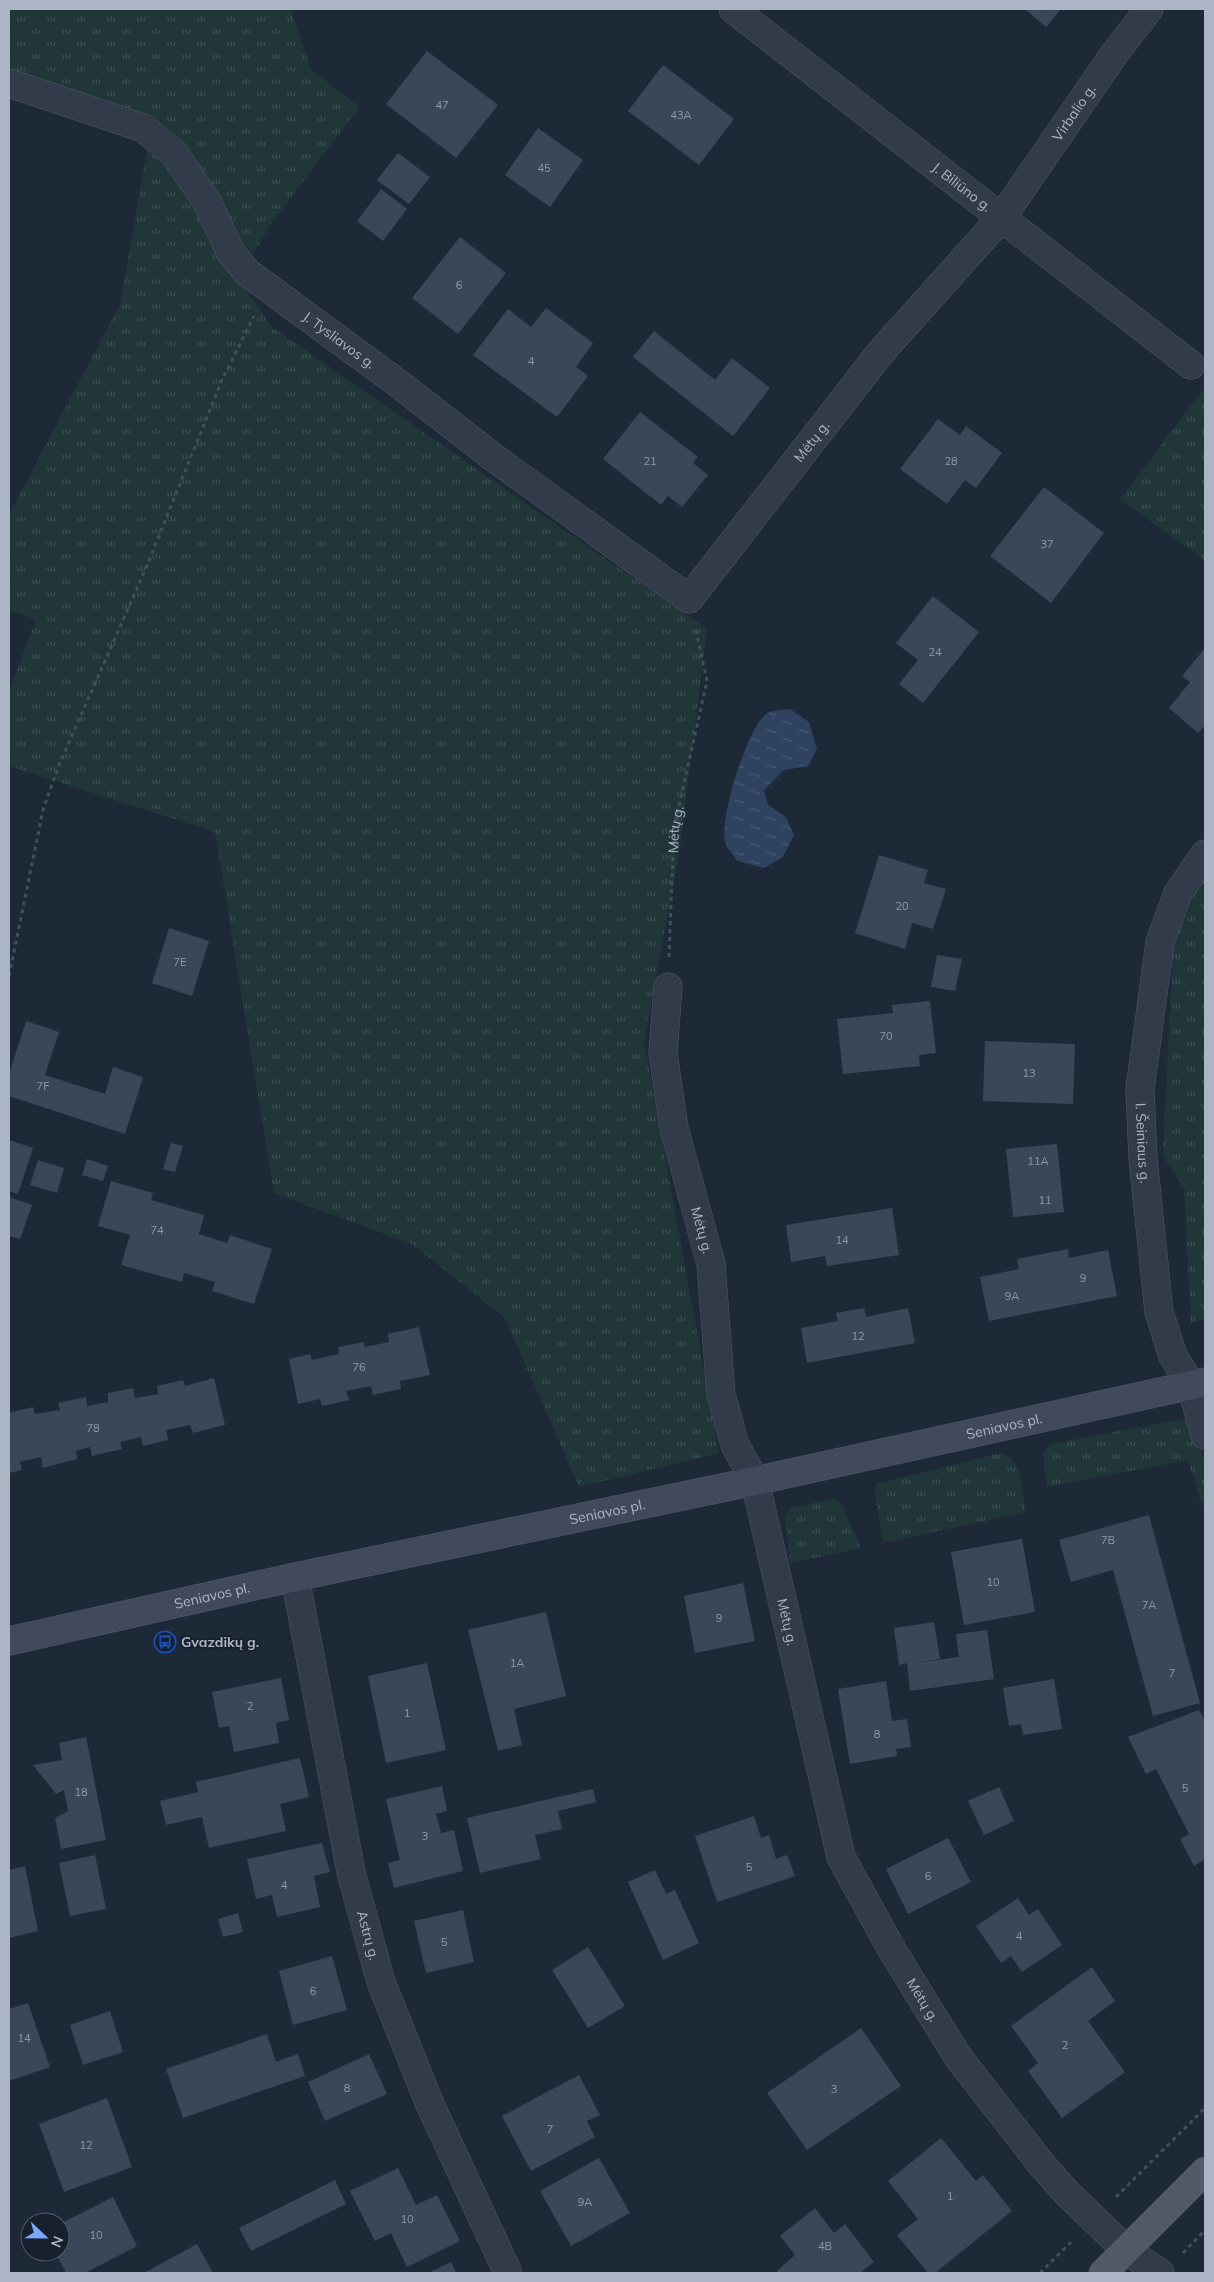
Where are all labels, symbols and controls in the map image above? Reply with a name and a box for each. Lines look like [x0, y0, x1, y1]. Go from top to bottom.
street label: Virbalio g. [1048, 81, 1100, 145]
house number: 47 [435, 98, 449, 112]
house number: 43A [670, 108, 692, 122]
street label: J. Biliūno g. [929, 158, 995, 216]
house number: 45 [537, 161, 551, 175]
house number: 6 [456, 278, 463, 292]
street label: J. Tysliavos g. [299, 307, 379, 373]
house number: 4 [528, 354, 535, 368]
street label: Mėtų g. [790, 417, 833, 466]
house number: 21 [643, 454, 657, 468]
house number: 28 [944, 454, 958, 468]
house number: 37 [1040, 537, 1054, 551]
house number: 24 [928, 645, 942, 659]
street label: Mėtų g. [664, 804, 688, 853]
house number: 20 [895, 899, 909, 913]
house number: 7E [173, 955, 187, 969]
house number: 70 [879, 1029, 893, 1043]
house number: 13 [1022, 1066, 1036, 1080]
house number: 7F [37, 1079, 49, 1093]
street label: I. Šeiniaus g. [1132, 1102, 1154, 1184]
house number: 11A [1027, 1154, 1049, 1168]
house number: 11 [1038, 1193, 1052, 1207]
street label: Mėtų g. [687, 1205, 717, 1256]
house number: 74 [150, 1223, 164, 1237]
house number: 14 [835, 1233, 849, 1247]
house number: 9 [1080, 1271, 1086, 1285]
house number: 9A [1005, 1289, 1019, 1303]
house number: 12 [851, 1329, 865, 1343]
house number: 76 [352, 1360, 366, 1374]
street label: Seniavos pl. [964, 1409, 1044, 1443]
house number: 78 [86, 1421, 100, 1435]
street label: Seniavos pl. [568, 1495, 647, 1529]
house number: 7B [1101, 1533, 1115, 1547]
house number: 10 [986, 1575, 1000, 1589]
street label: Seniavos pl. [172, 1578, 252, 1613]
street label: Mėtų g. [773, 1597, 801, 1647]
house number: 7A [1142, 1598, 1156, 1612]
house number: 9 [716, 1611, 722, 1625]
bus stop icon: Gvazdikų g. [153, 1630, 177, 1654]
place label: Gvazdikų g. [181, 1633, 259, 1651]
house number: 1A [510, 1656, 524, 1670]
house number: 7 [1169, 1666, 1175, 1680]
house number: 2 [247, 1699, 254, 1713]
house number: 1 [404, 1706, 410, 1720]
house number: 8 [874, 1727, 881, 1741]
house number: 5 [1182, 1781, 1189, 1795]
house number: 18 [74, 1785, 88, 1799]
house number: 3 [422, 1829, 428, 1843]
house number: 5 [746, 1860, 753, 1874]
house number: 6 [925, 1869, 932, 1883]
house number: 4 [281, 1878, 288, 1892]
street label: Astrų g. [353, 1909, 384, 1962]
house number: 4 [1016, 1929, 1023, 1943]
house number: 5 [441, 1935, 448, 1949]
street label: Mėtų g. [903, 1975, 943, 2025]
house number: 6 [310, 1984, 317, 1998]
house number: 14 [17, 2031, 31, 2045]
house number: 2 [1062, 2038, 1069, 2052]
house number: 8 [344, 2081, 351, 2095]
house number: 3 [831, 2082, 837, 2096]
house number: 7 [547, 2122, 553, 2136]
house number: 12 [79, 2138, 93, 2152]
house number: 1 [947, 2189, 953, 2203]
house number: 9A [578, 2195, 592, 2209]
north arrow [20, 2212, 70, 2262]
house number: 10 [400, 2212, 414, 2226]
house number: 10 [89, 2228, 103, 2242]
text: N [47, 2234, 67, 2250]
house number: 4B [818, 2239, 832, 2253]

